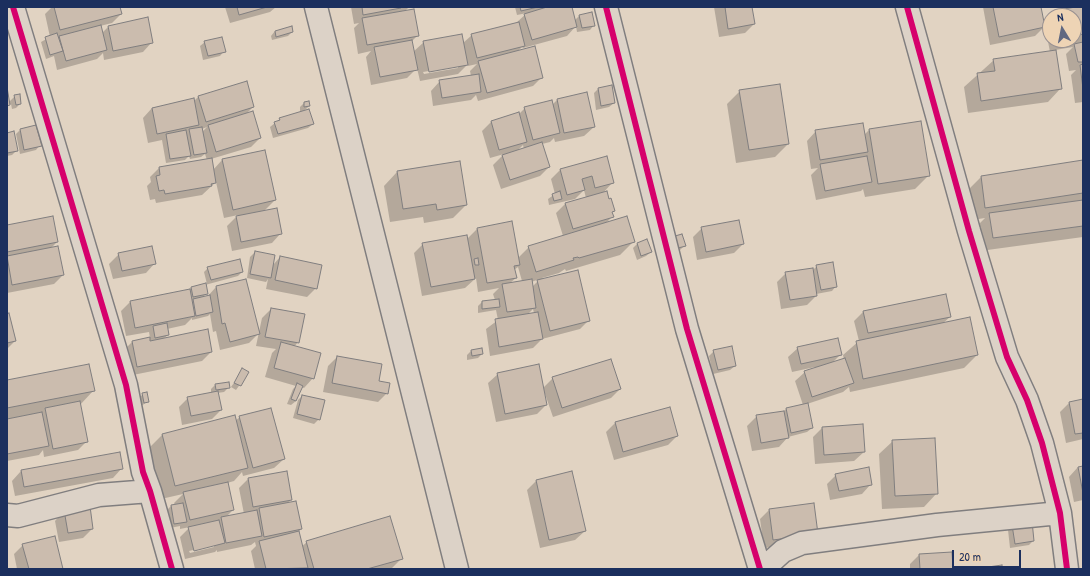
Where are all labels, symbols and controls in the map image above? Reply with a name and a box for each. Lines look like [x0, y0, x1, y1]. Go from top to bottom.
north arrow [1042, 8, 1082, 48]
text: N [1056, 10, 1064, 25]
scale bar [954, 542, 1023, 568]
text: 20 m [959, 548, 981, 565]

